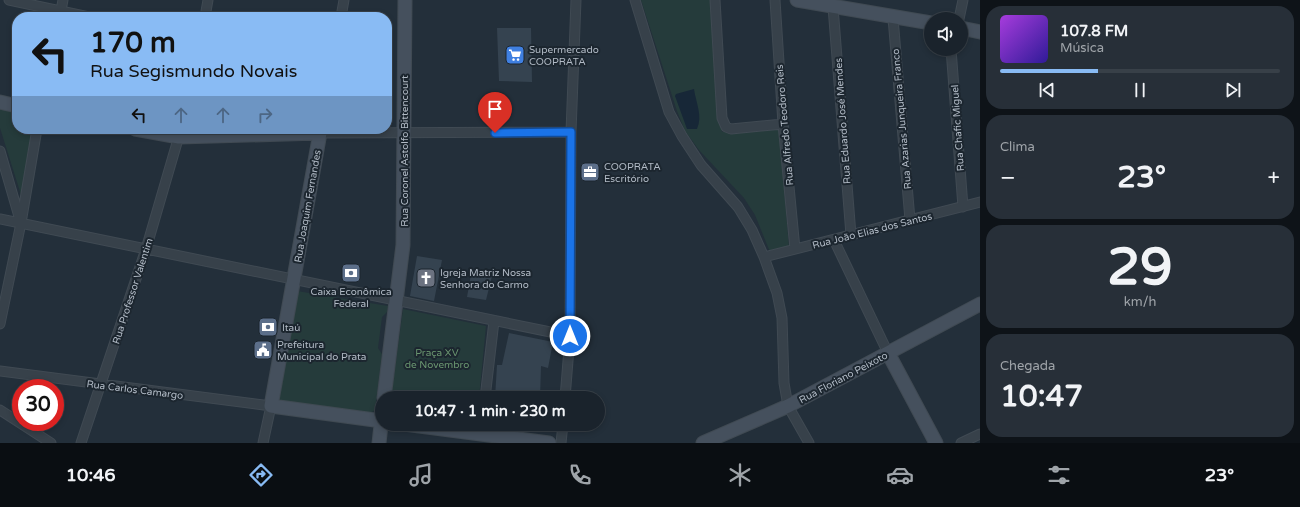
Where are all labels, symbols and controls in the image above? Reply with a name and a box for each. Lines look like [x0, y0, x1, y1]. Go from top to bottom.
map controls [924, 12, 968, 56]
button: sound [924, 12, 968, 56]
text: 107.8 FM [1060, 22, 1128, 40]
text: 170 m [90, 26, 176, 60]
icon: left [24, 28, 76, 80]
text: Música [1060, 40, 1104, 56]
supermarket icon: Supermercado COOPRATA [504, 44, 526, 66]
place label: Supermercado COOPRATA [529, 44, 599, 68]
street label: Rua Azarias Junqueira Franco [890, 48, 914, 190]
street label: Rua Eduardo José Mendes [833, 57, 853, 184]
text: Rua Segismundo Novais [90, 60, 297, 82]
street label: Rua Alfredo Teodoro Reis [774, 64, 796, 186]
street label: Rua Coronel Astolfo Bittencourt [399, 75, 411, 227]
icon: previous [1036, 79, 1058, 101]
icon: pause [1129, 79, 1151, 101]
icon: next [1222, 79, 1244, 101]
street label: Rua Chafic Miguel [949, 84, 967, 172]
pin [478, 92, 512, 133]
icon: arrive [484, 98, 506, 120]
icon: left [128, 104, 150, 126]
icon: ahead [170, 104, 192, 126]
icon: ahead [212, 104, 234, 126]
icon: right [254, 104, 276, 126]
text: Clima [1000, 139, 1035, 155]
street label: Rua Joaquim Fernandes [292, 149, 324, 263]
text: 23° [1117, 159, 1166, 196]
office icon: COOPRATA Escritório [579, 161, 601, 183]
place label: COOPRATA Escritório [604, 161, 661, 185]
text: − [1000, 165, 1016, 191]
text: + [1268, 165, 1280, 191]
street label: Rua João Elias dos Santos [811, 210, 934, 252]
text: 29 [1107, 236, 1173, 299]
street label: Rua Professor Valentim [110, 237, 156, 346]
bank icon: Caixa Econômica Federal [340, 262, 362, 284]
church icon: Igreja Matriz Nossa Senhora do Carmo [415, 267, 437, 289]
place label: Igreja Matriz Nossa Senhora do Carmo [440, 267, 531, 291]
place label: Caixa Econômica Federal [310, 286, 392, 310]
text: km/h [1124, 294, 1156, 310]
position arrow [549, 315, 591, 357]
bank icon: Itaú [257, 316, 279, 338]
place label: Itaú [282, 322, 300, 334]
public building icon: Prefeitura Municipal do Prata [252, 339, 274, 361]
place label: Prefeitura Municipal do Prata [277, 339, 366, 363]
park label: Praça XV de Novembro [405, 347, 469, 371]
street label: Rua Floriano Peixoto [797, 349, 890, 406]
text: Chegada [1000, 358, 1055, 374]
street label: Rua Carlos Camargo [86, 378, 184, 402]
text: 10:47 [1000, 378, 1083, 415]
speed limit sign: 30 [12, 379, 64, 431]
text: 10:47 · 1 min · 230 m [415, 402, 565, 420]
icon: directions [247, 461, 275, 489]
icon: music [407, 461, 435, 489]
icon: phone [566, 461, 594, 489]
icon: climate [726, 461, 754, 489]
icon: car [886, 461, 914, 489]
icon: filters [1045, 461, 1073, 489]
text: 10:46 [66, 464, 116, 486]
text: 23° [1205, 464, 1234, 486]

